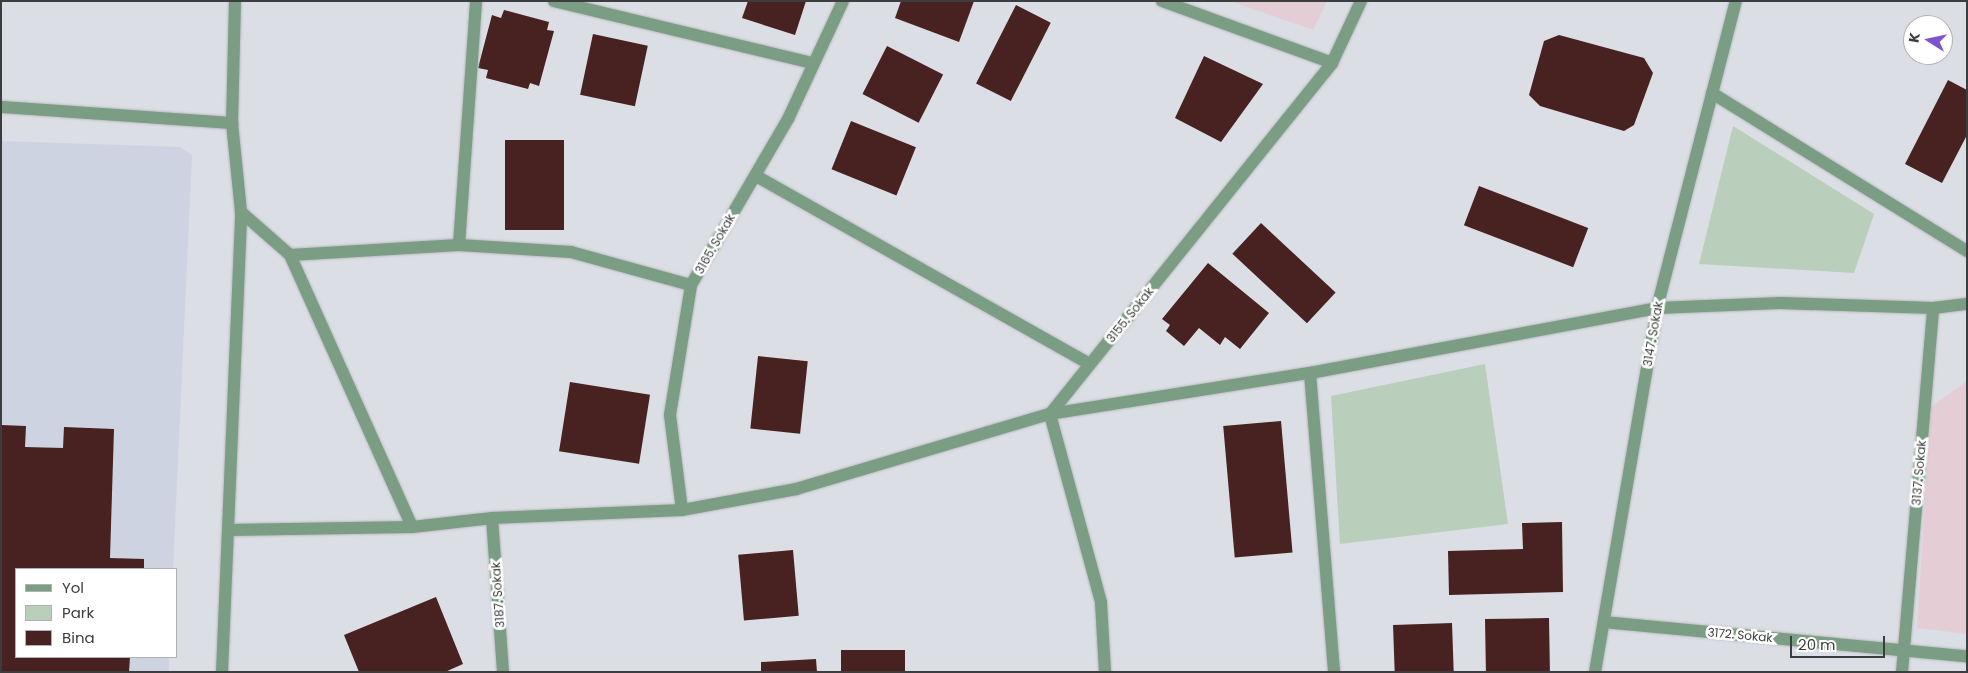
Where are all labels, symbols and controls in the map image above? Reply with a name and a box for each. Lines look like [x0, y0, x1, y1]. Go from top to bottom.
north arrow [1903, 15, 1953, 65]
text: K [1904, 31, 1925, 44]
street label: 3165. Sokak [692, 211, 738, 277]
street label: 3155. Sokak [1103, 284, 1157, 346]
street label: 3147. Sokak [1640, 300, 1666, 368]
street label: 3137. Sokak [1909, 440, 1929, 506]
street label: 3187. Sokak [489, 562, 507, 628]
legend [15, 568, 178, 658]
text: Yol [62, 577, 84, 598]
text: Park [62, 602, 94, 623]
street label: 3172. Sokak [1707, 625, 1773, 645]
scale bar [1793, 626, 1888, 658]
text: Bina [62, 627, 95, 648]
text: 20 m [1798, 634, 1836, 655]

